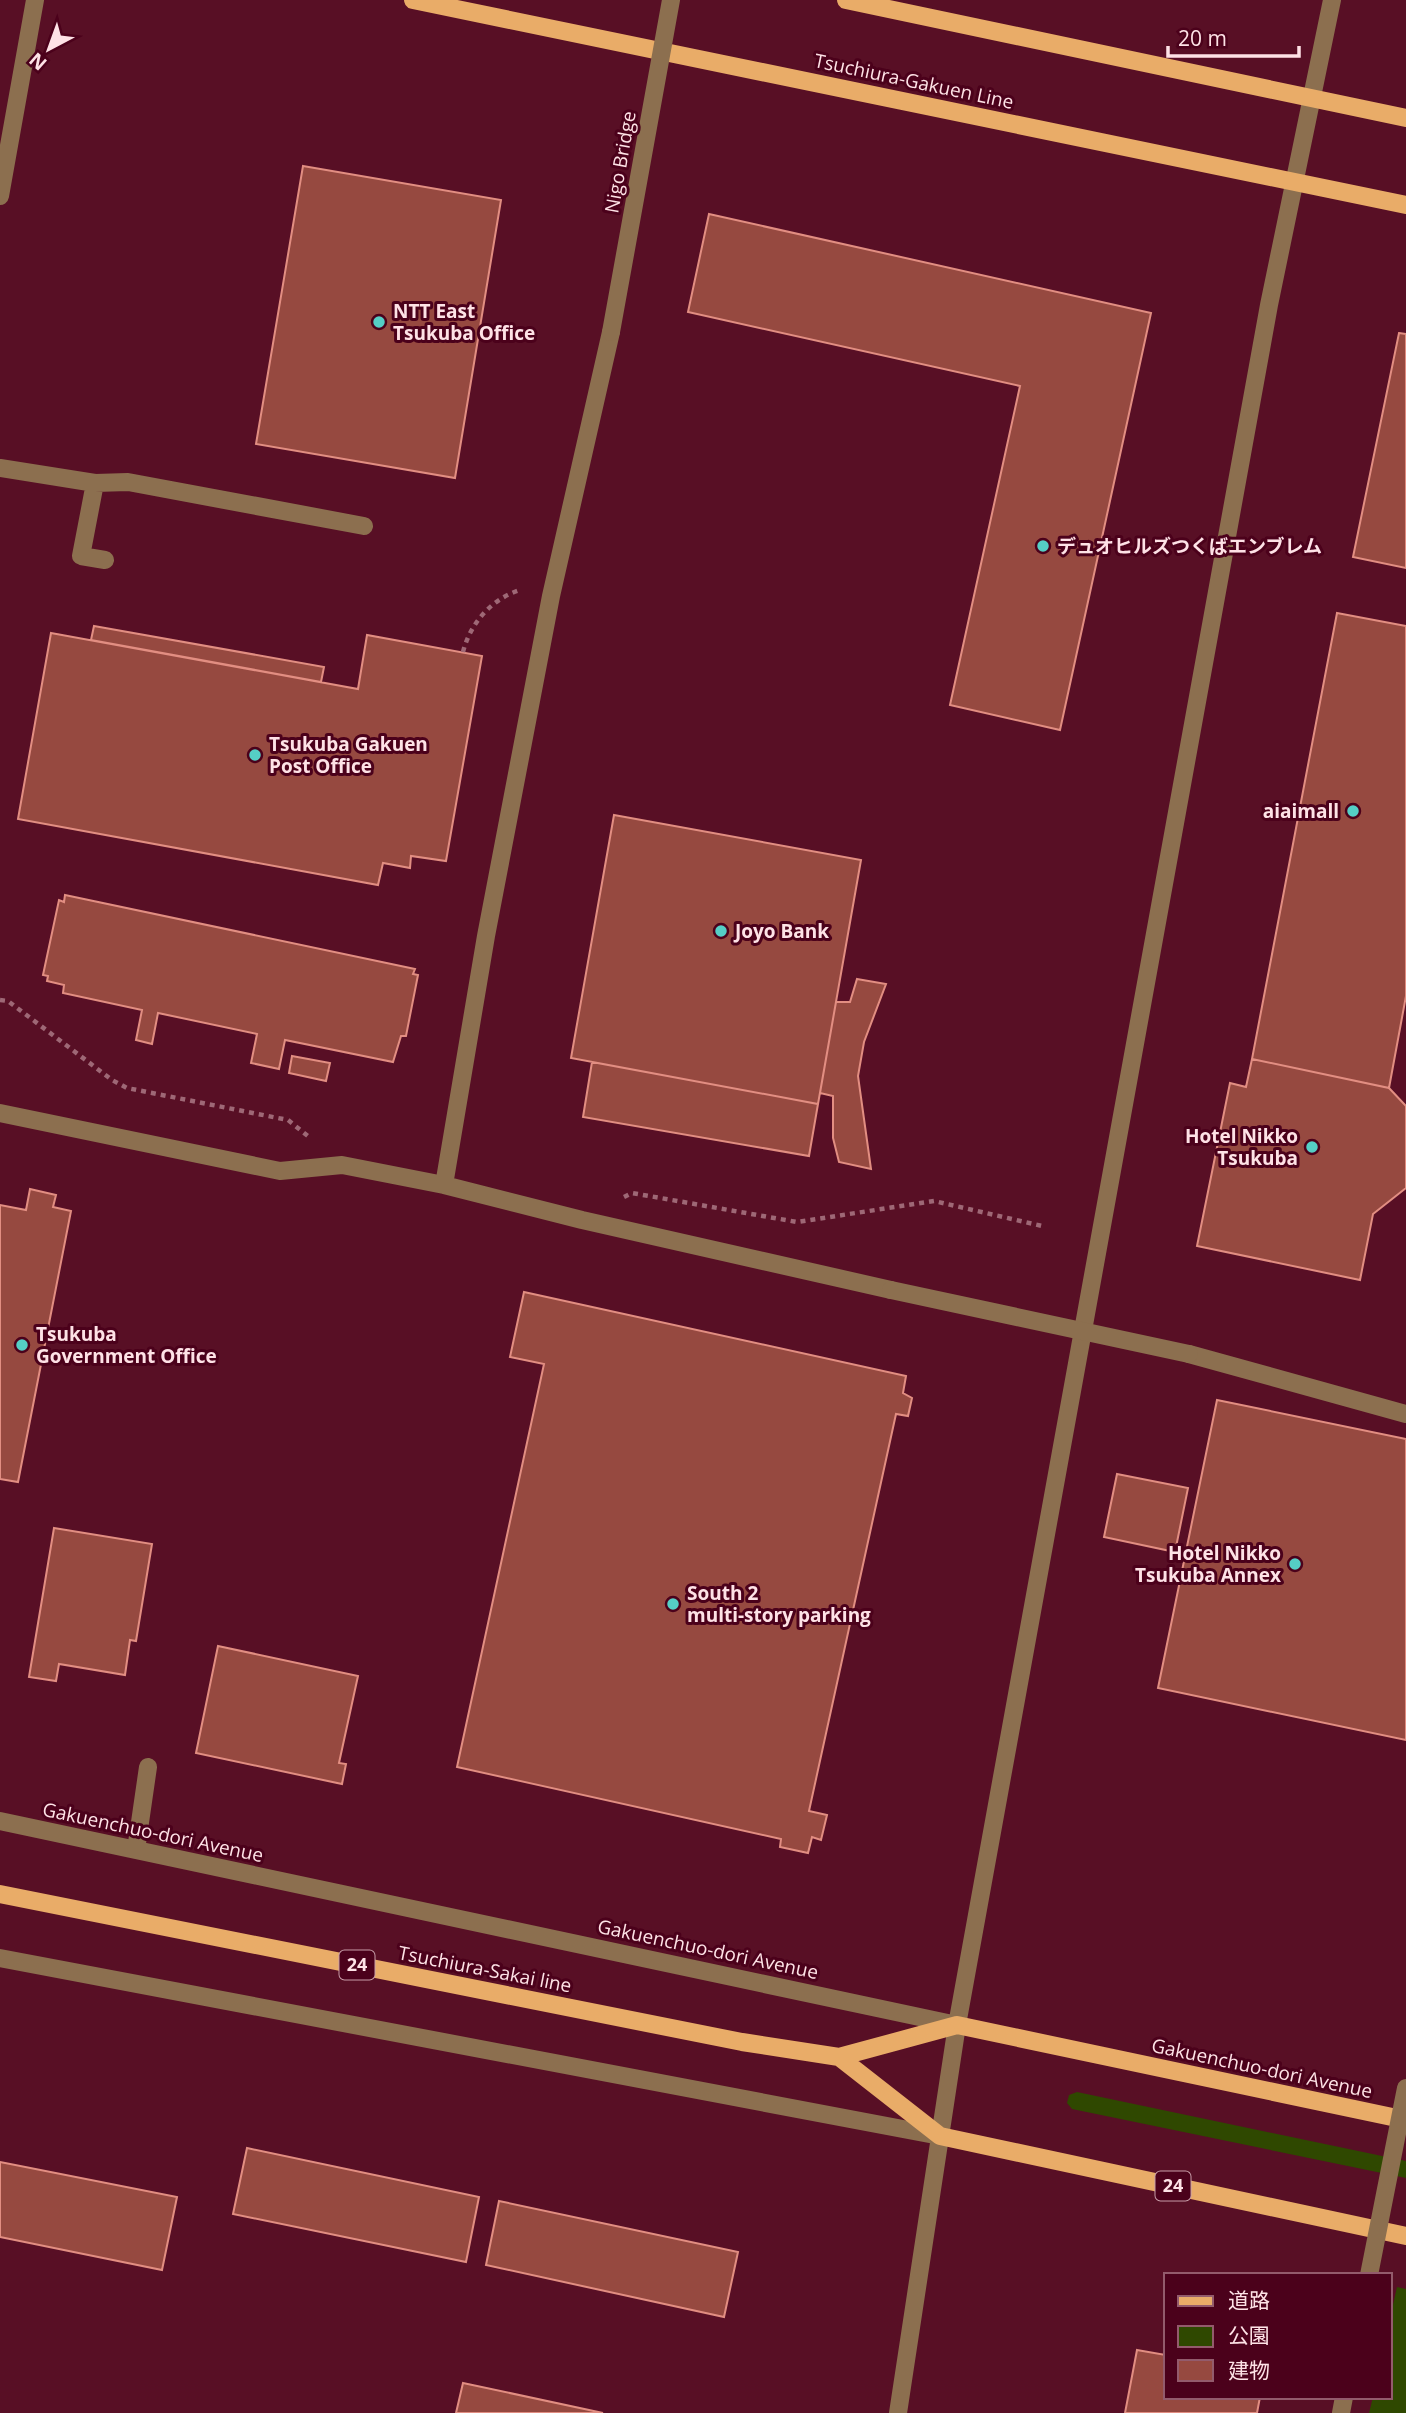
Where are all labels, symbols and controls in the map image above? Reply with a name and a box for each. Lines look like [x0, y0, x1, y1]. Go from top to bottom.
north arrow [14, 14, 84, 84]
scale bar [1168, 14, 1299, 58]
text: 20 m [1178, 24, 1227, 52]
text: N [23, 47, 52, 77]
street label: Tsuchiura-Gakuen Line [812, 47, 1016, 115]
street label: Nigo Bridge [598, 109, 642, 215]
place label: NTT East Tsukuba Office [393, 298, 535, 346]
marker: NTT East Tsukuba Office [371, 314, 387, 330]
place label: デュオヒルズつくばエンブレム [1057, 533, 1322, 559]
marker: デュオヒルズつくばエンブレム [1035, 538, 1051, 554]
place label: Tsukuba Gakuen Post Office [269, 731, 428, 779]
marker: Tsukuba Gakuen Post Office [247, 747, 263, 763]
place label: aiaimall [1263, 798, 1339, 824]
marker: aiaimall [1345, 803, 1361, 819]
place label: Joyo Bank [733, 918, 829, 944]
marker: Joyo Bank [713, 923, 729, 939]
place label: Hotel Nikko Tsukuba [1185, 1123, 1298, 1171]
marker: Hotel Nikko Tsukuba [1304, 1139, 1320, 1155]
place label: Tsukuba Government Office [36, 1321, 217, 1369]
marker: Tsukuba Government Office [14, 1337, 30, 1353]
place label: Hotel Nikko Tsukuba Annex [1135, 1540, 1281, 1588]
marker: Hotel Nikko Tsukuba Annex [1287, 1556, 1303, 1572]
place label: South 2 multi-story parking [687, 1580, 871, 1628]
marker: South 2 multi-story parking [665, 1596, 681, 1612]
street label: Gakuenchuo-dori Avenue [40, 1796, 266, 1868]
street label: Gakuenchuo-dori Avenue [595, 1913, 821, 1985]
street label: Tsuchiura-Sakai line [396, 1939, 574, 1999]
road number: 24 [340, 1951, 374, 1980]
street label: Gakuenchuo-dori Avenue [1149, 2032, 1375, 2104]
road number: 24 [1156, 2172, 1190, 2200]
legend [1164, 2273, 1392, 2399]
text: 道路 [1228, 2286, 1270, 2314]
text: 公園 [1228, 2321, 1270, 2349]
text: 建物 [1228, 2356, 1270, 2384]

